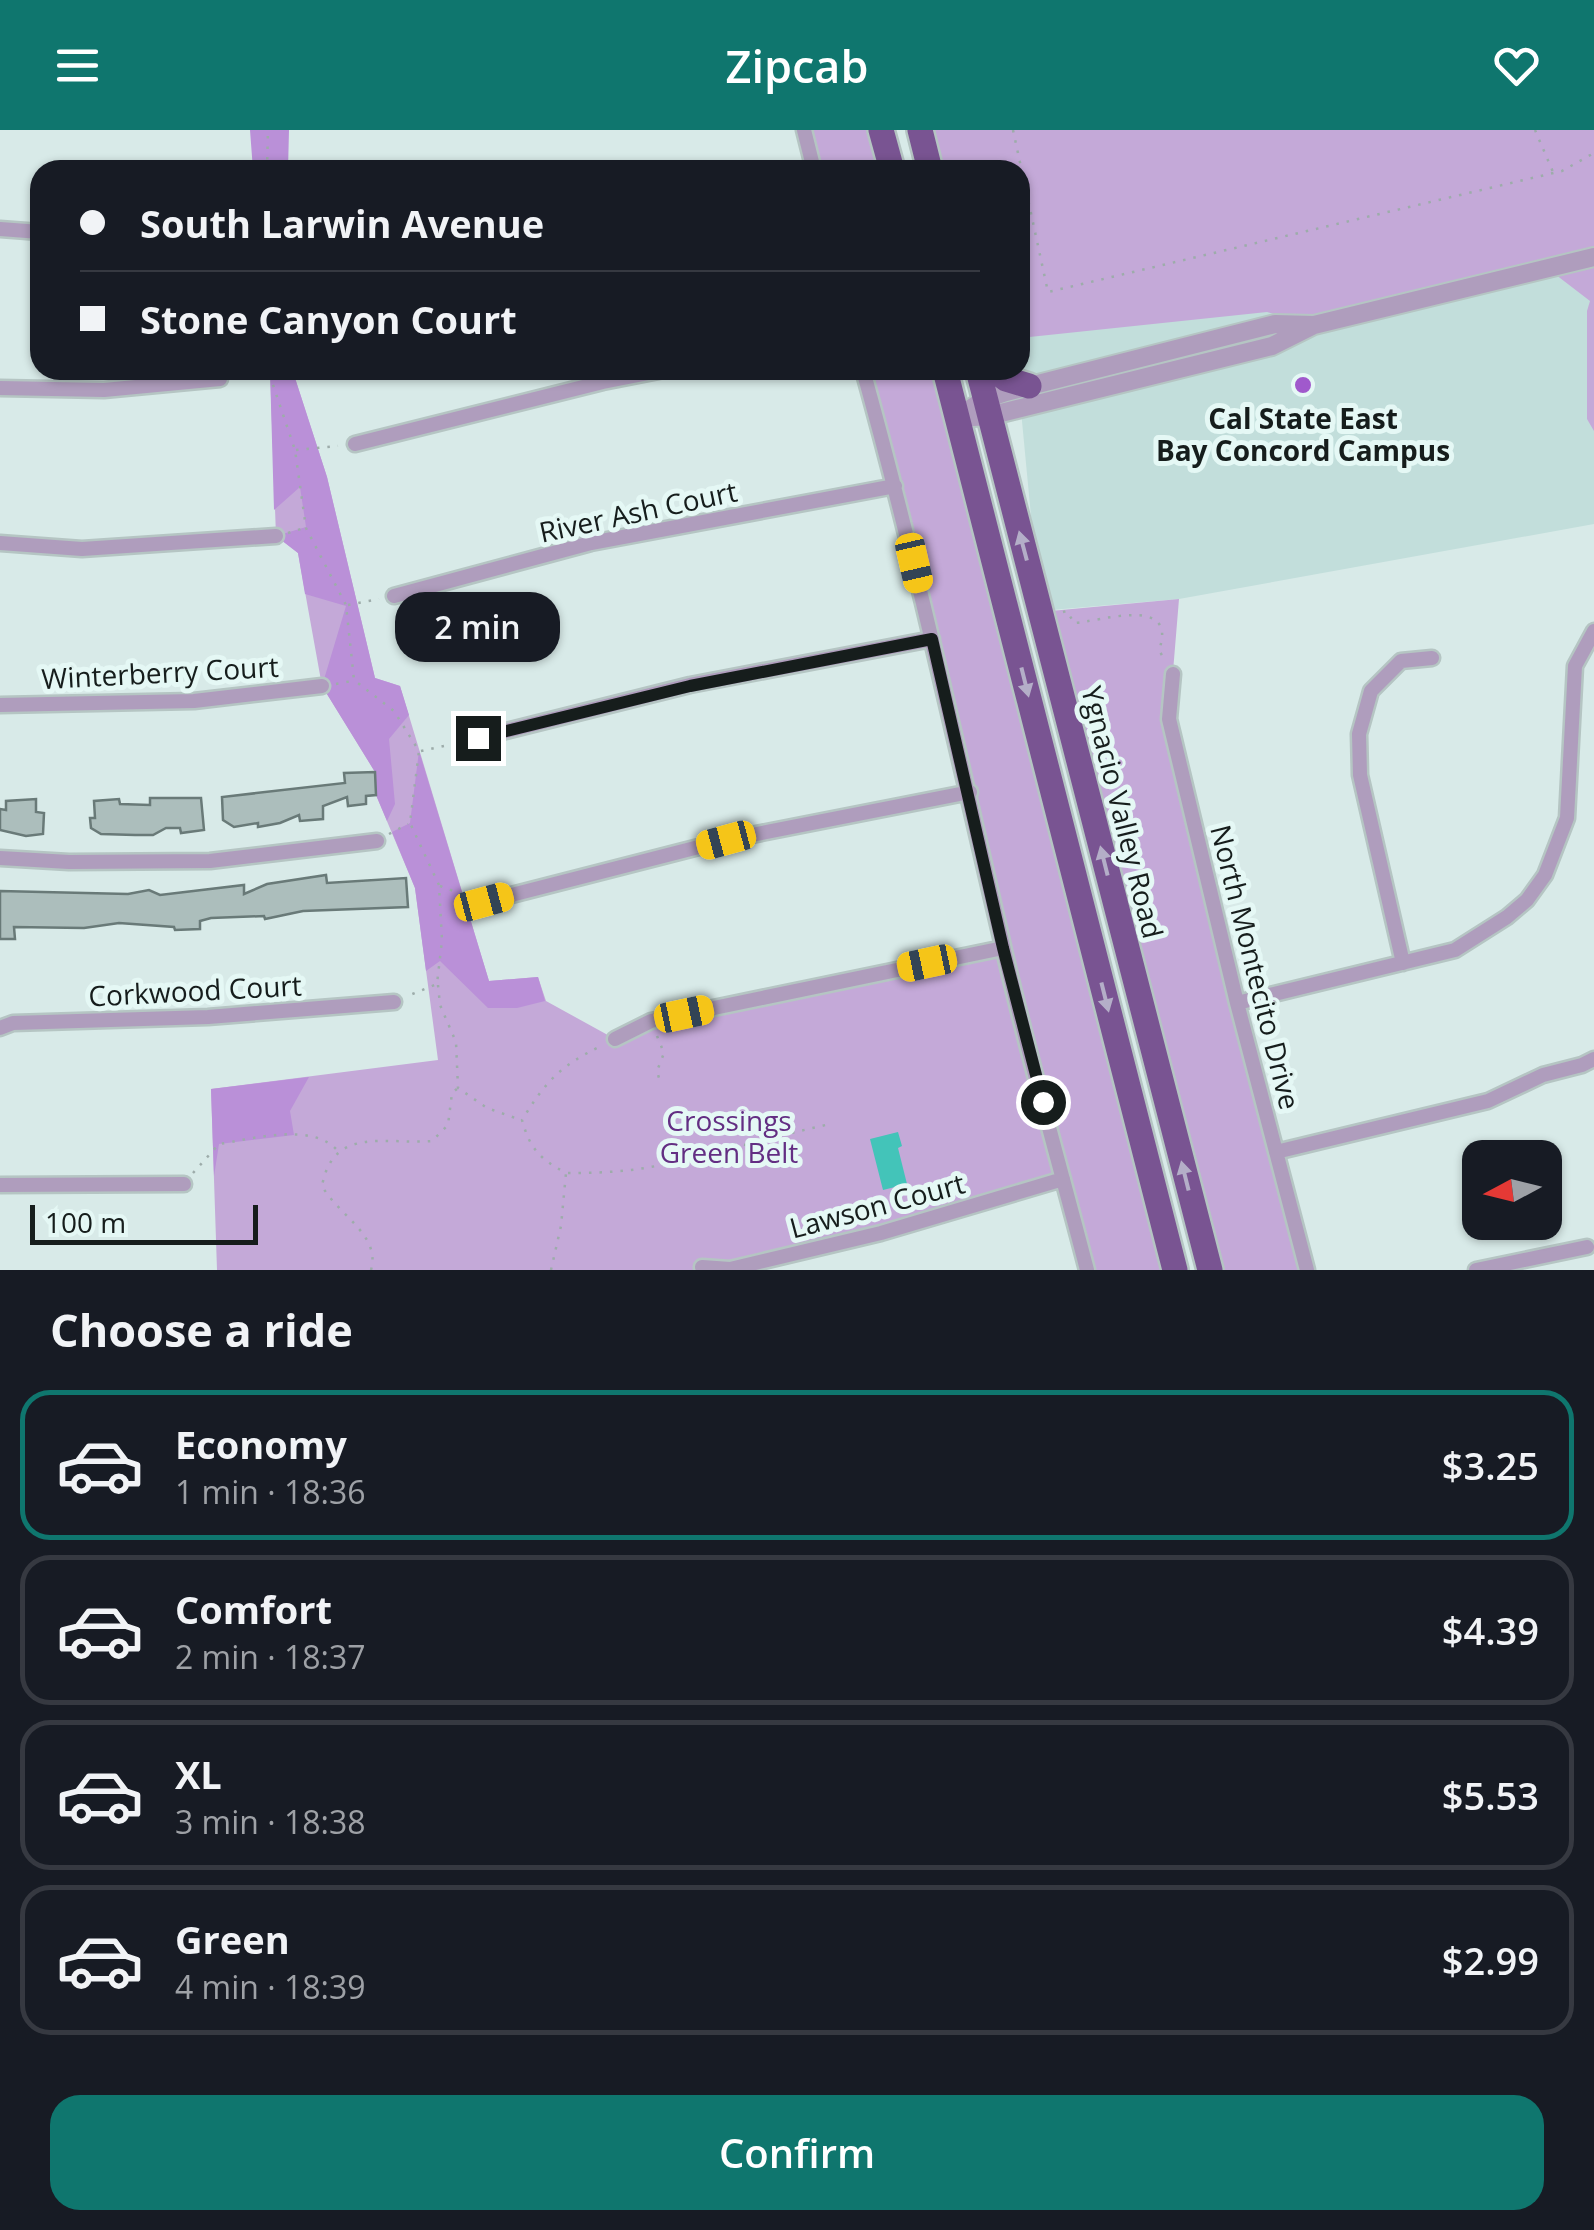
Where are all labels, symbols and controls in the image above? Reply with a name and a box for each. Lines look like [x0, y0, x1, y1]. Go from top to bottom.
text: Zipcab [726, 35, 868, 96]
icon: menu [50, 38, 105, 93]
icon: heart [1489, 38, 1544, 93]
text: South Larwin Avenue [140, 197, 544, 249]
text: Stone Canyon Court [140, 293, 517, 345]
marker: Cal State East Bay Concord Campus [1292, 374, 1314, 396]
place label: Cal State East Bay Concord Campus [1156, 399, 1450, 469]
street label: River Ash Court [536, 471, 740, 551]
car [893, 530, 935, 596]
one-way arrow [1015, 530, 1031, 561]
callout: 2 min [396, 593, 560, 663]
text: 2 min [434, 605, 521, 648]
street label: Winterberry Court [40, 647, 280, 697]
one-way arrow [1017, 667, 1033, 698]
street label: Ygnacio Valley Road [1073, 682, 1173, 942]
route end [456, 716, 501, 761]
car [693, 818, 759, 862]
street label: North Montecito Drive [1202, 821, 1310, 1113]
one-way arrow [1096, 845, 1112, 876]
car [451, 880, 517, 924]
car [895, 942, 959, 984]
street label: Corkwood Court [87, 965, 303, 1015]
one-way arrow [1098, 982, 1113, 1013]
car [652, 993, 716, 1035]
route start [1021, 1080, 1066, 1125]
park label: Crossings Green Belt [660, 1101, 798, 1171]
north arrow [1462, 1140, 1562, 1240]
map controls [1462, 1140, 1562, 1240]
one-way arrow [1177, 1160, 1193, 1191]
street label: Lawson Court [785, 1163, 969, 1247]
scale bar [30, 1200, 258, 1244]
text: 100 m [45, 1203, 126, 1241]
text: Choose a ride [50, 1299, 353, 1360]
text: Economy [175, 1418, 347, 1470]
icon: car [55, 1420, 145, 1510]
text: $3.25 [1442, 1439, 1539, 1491]
text: 1 min · 18:36 [175, 1470, 366, 1513]
text: Comfort [175, 1583, 332, 1635]
icon: car [55, 1585, 145, 1675]
text: $4.39 [1442, 1604, 1539, 1656]
text: 2 min · 18:37 [175, 1635, 366, 1678]
text: XL [175, 1748, 222, 1800]
icon: car [55, 1750, 145, 1840]
text: $5.53 [1442, 1769, 1539, 1821]
text: 3 min · 18:38 [175, 1800, 366, 1843]
text: Green [175, 1913, 290, 1965]
icon: car [55, 1915, 145, 2005]
text: $2.99 [1442, 1934, 1539, 1986]
text: 4 min · 18:39 [175, 1965, 366, 2008]
button: Confirm [50, 2095, 1544, 2210]

